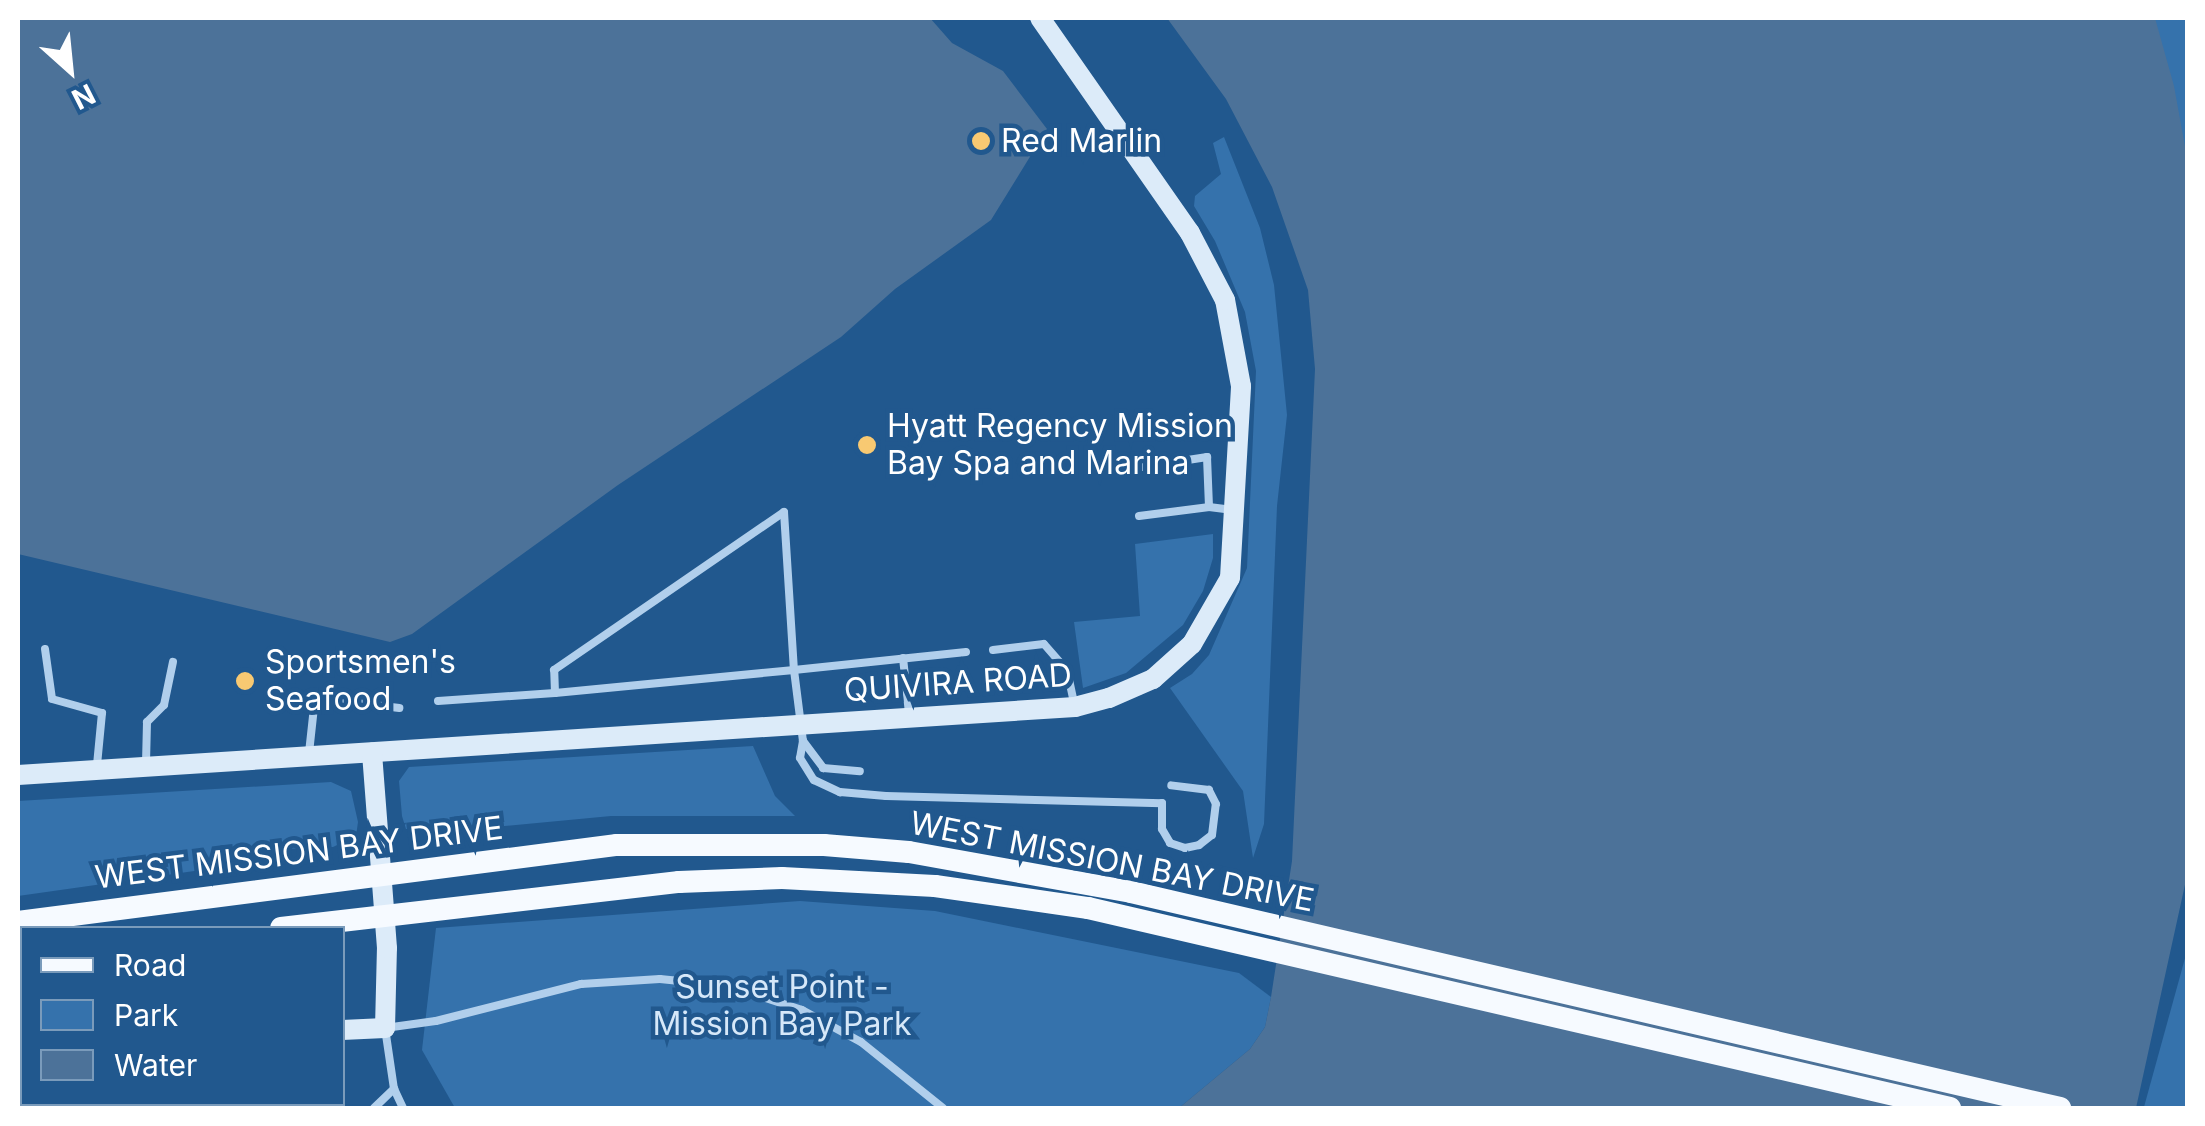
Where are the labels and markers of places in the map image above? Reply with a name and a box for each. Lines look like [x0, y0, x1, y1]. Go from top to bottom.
place label: Red Marlin [1001, 122, 1162, 160]
marker: Red Marlin [970, 130, 992, 152]
place label: Hyatt Regency Mission Bay Spa and Marina [887, 408, 1233, 483]
marker: Hyatt Regency Mission Bay Spa and Marina [856, 434, 878, 456]
place label: Sportsmen's Seafood [265, 644, 456, 719]
marker: Sportsmen's Seafood [234, 670, 256, 692]

